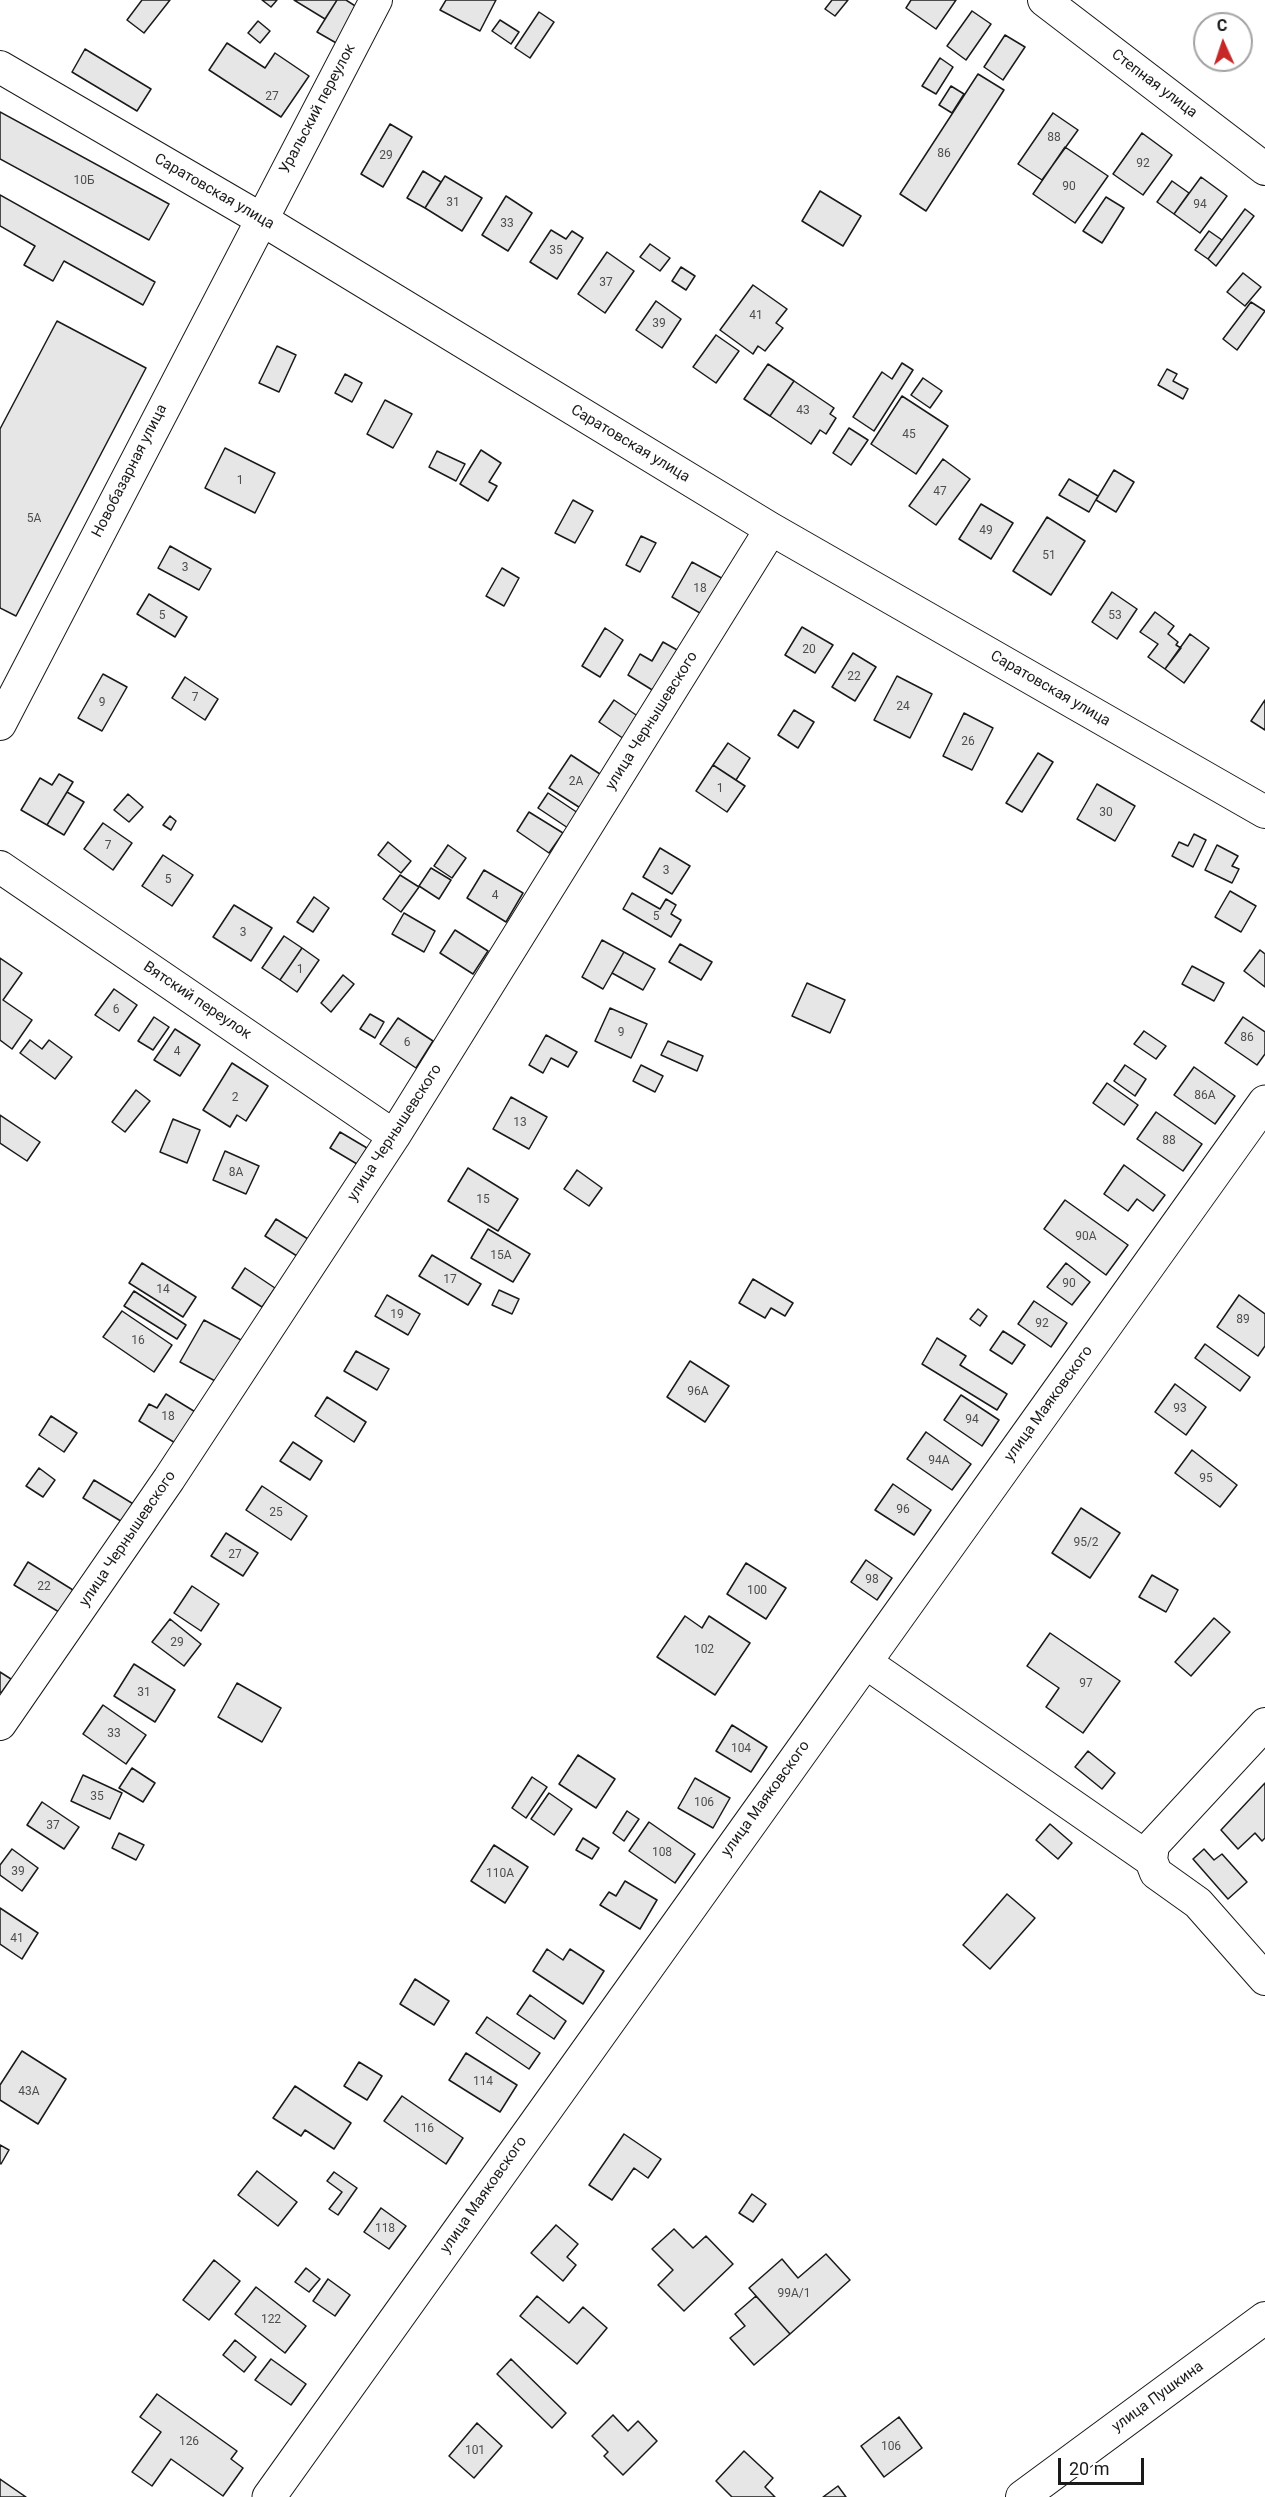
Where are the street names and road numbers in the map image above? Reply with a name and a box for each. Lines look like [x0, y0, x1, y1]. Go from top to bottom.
street label: Уральский переулок [276, 41, 360, 177]
street label: Степная улица [1107, 46, 1201, 122]
street label: Саратовская улица [151, 150, 277, 234]
street label: Новобазарная улица [89, 401, 171, 541]
street label: Саратовская улица [567, 401, 693, 487]
street label: Саратовская улица [987, 647, 1113, 731]
street label: улица Чернышевского [602, 649, 702, 793]
street label: Вятский переулок [140, 958, 254, 1044]
street label: улица Чернышевского [344, 1061, 446, 1205]
street label: улица Маяковского [1001, 1343, 1097, 1465]
street label: улица Чернышевского [76, 1468, 180, 1610]
street label: улица Маяковского [718, 1738, 814, 1860]
street label: улица Маяковского [437, 2133, 531, 2257]
street label: улица Пушкина [1109, 2358, 1207, 2436]

